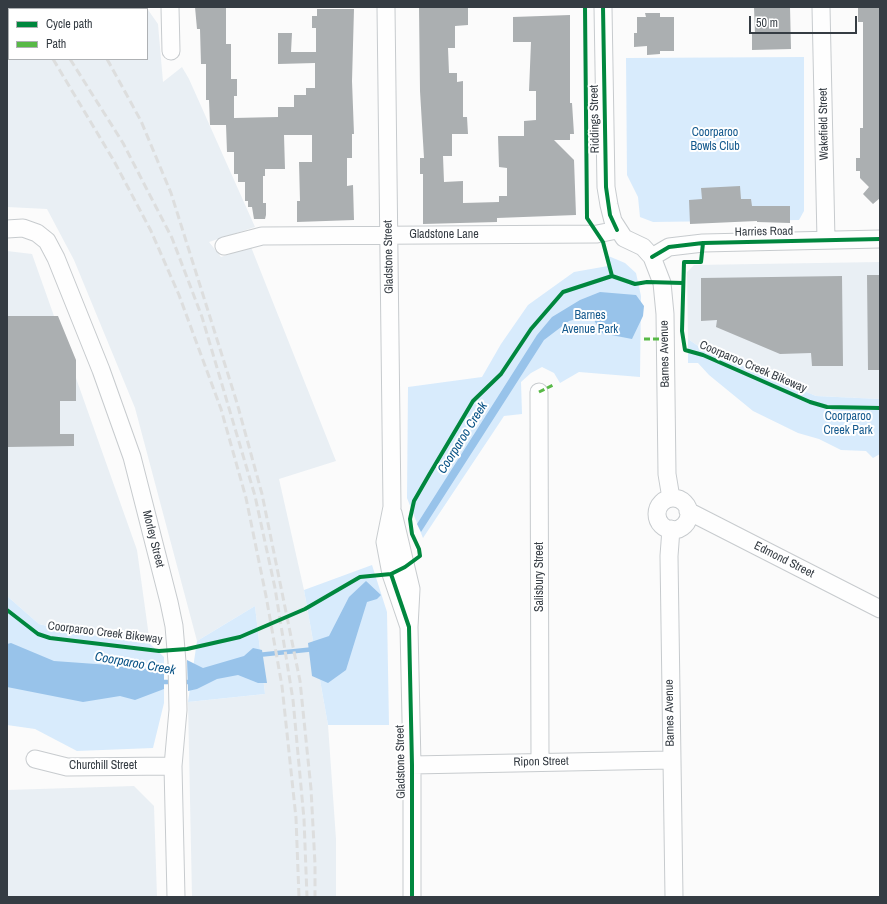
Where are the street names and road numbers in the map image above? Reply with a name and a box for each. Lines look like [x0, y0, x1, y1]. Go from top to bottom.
street label: Riddings Street [587, 85, 603, 153]
street label: Wakefield Street [816, 88, 832, 160]
street label: Gladstone Street [381, 220, 397, 294]
street label: Harries Road [735, 224, 793, 240]
street label: Gladstone Lane [409, 228, 479, 242]
street label: Barnes Avenue [657, 320, 673, 388]
street label: Coorparoo Creek Bikeway [697, 338, 809, 396]
street label: Morley Street [139, 509, 167, 569]
street label: Edmond Street [751, 539, 817, 581]
street label: Salisbury Street [533, 542, 547, 612]
street label: Coorparoo Creek Bikeway [47, 619, 163, 647]
street label: Barnes Avenue [662, 679, 678, 747]
street label: Gladstone Street [393, 725, 409, 799]
street label: Ripon Street [513, 754, 569, 770]
street label: Churchill Street [69, 759, 137, 773]

